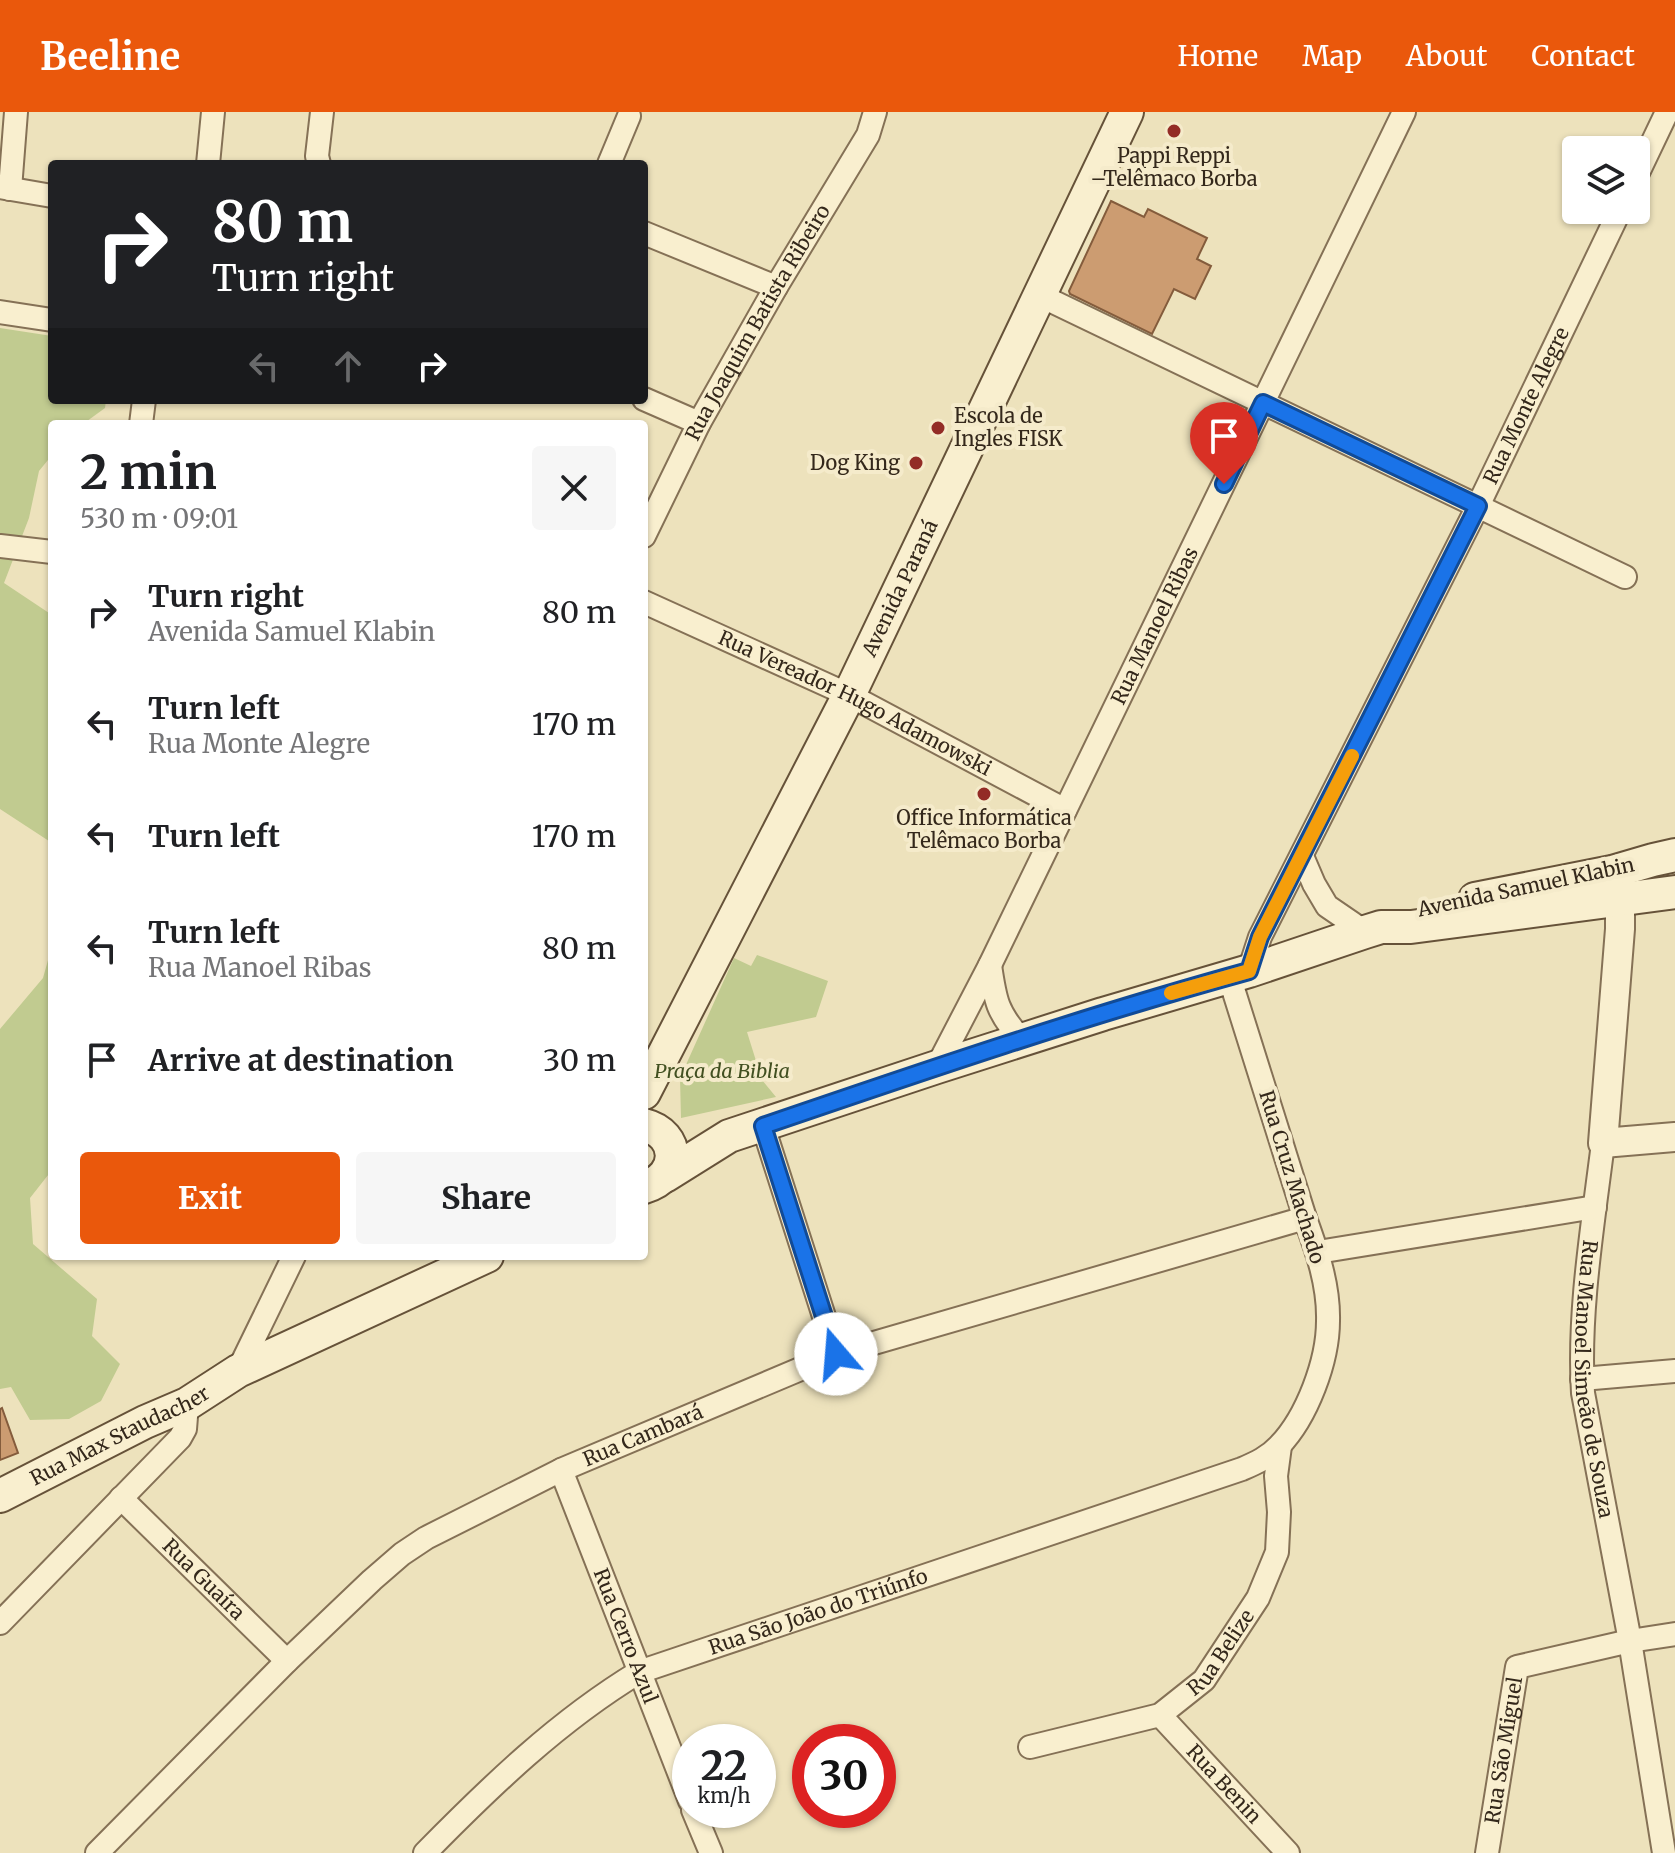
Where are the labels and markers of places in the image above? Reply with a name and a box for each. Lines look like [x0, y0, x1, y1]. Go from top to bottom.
marker: Pappi Reppi –Telêmaco Borba [1165, 122, 1183, 140]
place label: Pappi Reppi –Telêmaco Borba [1091, 143, 1258, 191]
pin [1190, 402, 1258, 484]
place label: Escola de Ingles FISK [954, 403, 1063, 451]
marker: Escola de Ingles FISK [929, 419, 947, 437]
place label: Dog King [810, 450, 900, 475]
marker: Dog King [907, 454, 925, 472]
marker: Office Informática Telêmaco Borba [975, 785, 993, 803]
place label: Office Informática Telêmaco Borba [896, 805, 1072, 853]

